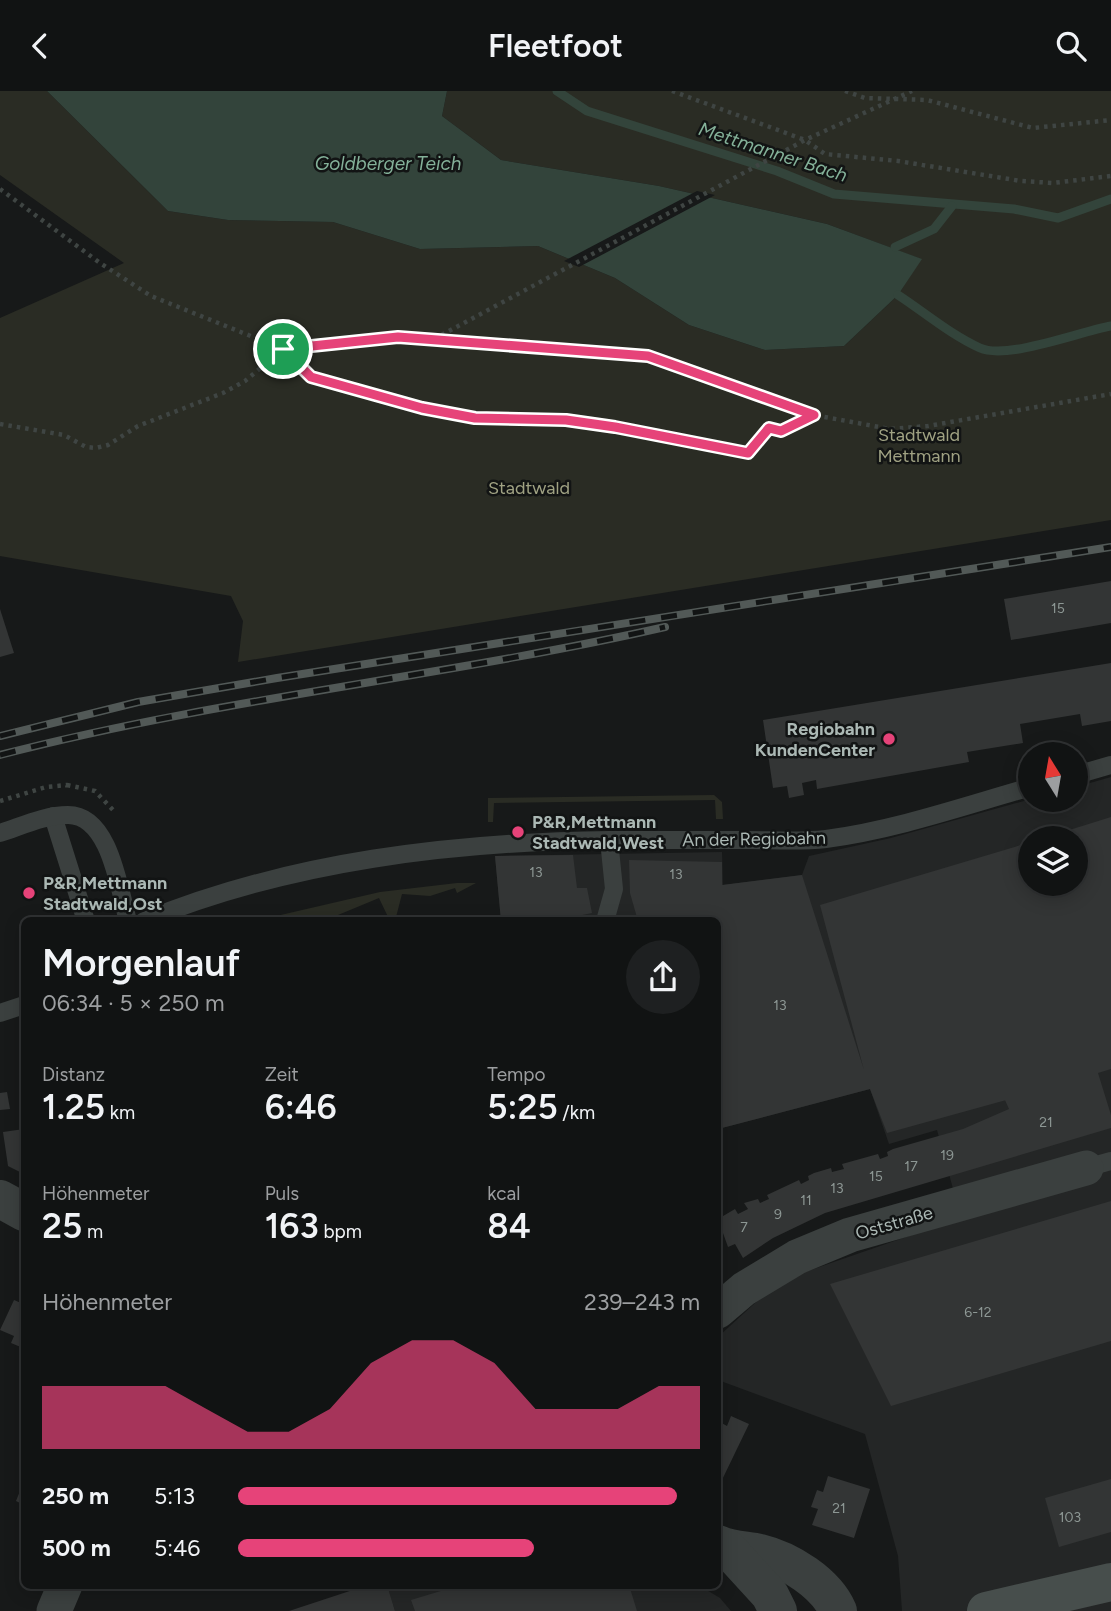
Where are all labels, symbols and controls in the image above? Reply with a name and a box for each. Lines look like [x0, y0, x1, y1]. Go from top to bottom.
icon: back [21, 27, 59, 65]
text: Fleetfoot [488, 27, 623, 65]
icon: search [1052, 27, 1090, 65]
water label: Mettmanner Bach [696, 117, 851, 187]
water label: Goldberger Teich [315, 152, 462, 175]
pin [253, 319, 313, 379]
icon: arrive [264, 330, 302, 368]
park label: Stadtwald Mettmann [877, 424, 961, 467]
park label: Stadtwald [488, 477, 570, 499]
house number: 15 [1051, 600, 1065, 617]
place label: Regiobahn KundenCenter [755, 718, 875, 761]
marker: Regiobahn KundenCenter [881, 731, 897, 747]
north arrow [1018, 742, 1088, 812]
map controls [1018, 742, 1088, 896]
place label: P&R,Mettmann Stadtwald,West [532, 811, 664, 854]
marker: P&R,Mettmann Stadtwald,West [510, 824, 526, 840]
button: layers [1018, 826, 1088, 896]
street label: An der Regiobahn [682, 827, 826, 851]
house number: 13 [529, 864, 543, 881]
house number: 13 [669, 866, 683, 883]
place label: P&R,Mettmann Stadtwald,Ost [43, 872, 167, 915]
marker: P&R,Mettmann Stadtwald,Ost [21, 885, 37, 901]
text: Morgenlauf [42, 940, 240, 986]
button: share [626, 940, 700, 1014]
text: 06:34 · 5 × 250 m [42, 989, 225, 1017]
house number: 13 [773, 997, 787, 1014]
text: Distanz [42, 1063, 105, 1086]
text: Zeit [265, 1063, 299, 1086]
text: Tempo [487, 1063, 545, 1086]
text: 1.25 [42, 1086, 105, 1128]
text: 6:46 [265, 1086, 337, 1128]
text: 5:25 [487, 1086, 558, 1128]
text: km [105, 1101, 135, 1124]
text: /km [558, 1101, 595, 1124]
house number: 21 [1039, 1114, 1053, 1131]
house number: 19 [940, 1147, 954, 1164]
house number: 17 [904, 1158, 918, 1175]
house number: 15 [869, 1168, 883, 1185]
house number: 13 [830, 1180, 844, 1197]
text: Höhenmeter [42, 1182, 149, 1205]
text: Puls [265, 1182, 299, 1205]
text: kcal [487, 1182, 521, 1205]
house number: 11 [800, 1192, 812, 1209]
street label: Oststraße [853, 1201, 935, 1245]
text: 25 [42, 1205, 82, 1247]
text: 163 [265, 1205, 319, 1247]
text: 84 [487, 1205, 531, 1247]
house number: 9 [774, 1206, 782, 1223]
house number: 7 [740, 1219, 748, 1236]
text: m [82, 1220, 103, 1243]
text: bpm [319, 1220, 362, 1243]
text: Höhenmeter [42, 1288, 172, 1316]
text: 239–243 m [584, 1288, 700, 1316]
house number: 6-12 [964, 1304, 992, 1321]
text: 250 m [42, 1482, 109, 1510]
text: 5:13 [154, 1482, 195, 1510]
house number: 21 [832, 1500, 846, 1517]
house number: 103 [1059, 1509, 1081, 1526]
text: 500 m [42, 1534, 111, 1562]
text: 5:46 [154, 1534, 200, 1562]

